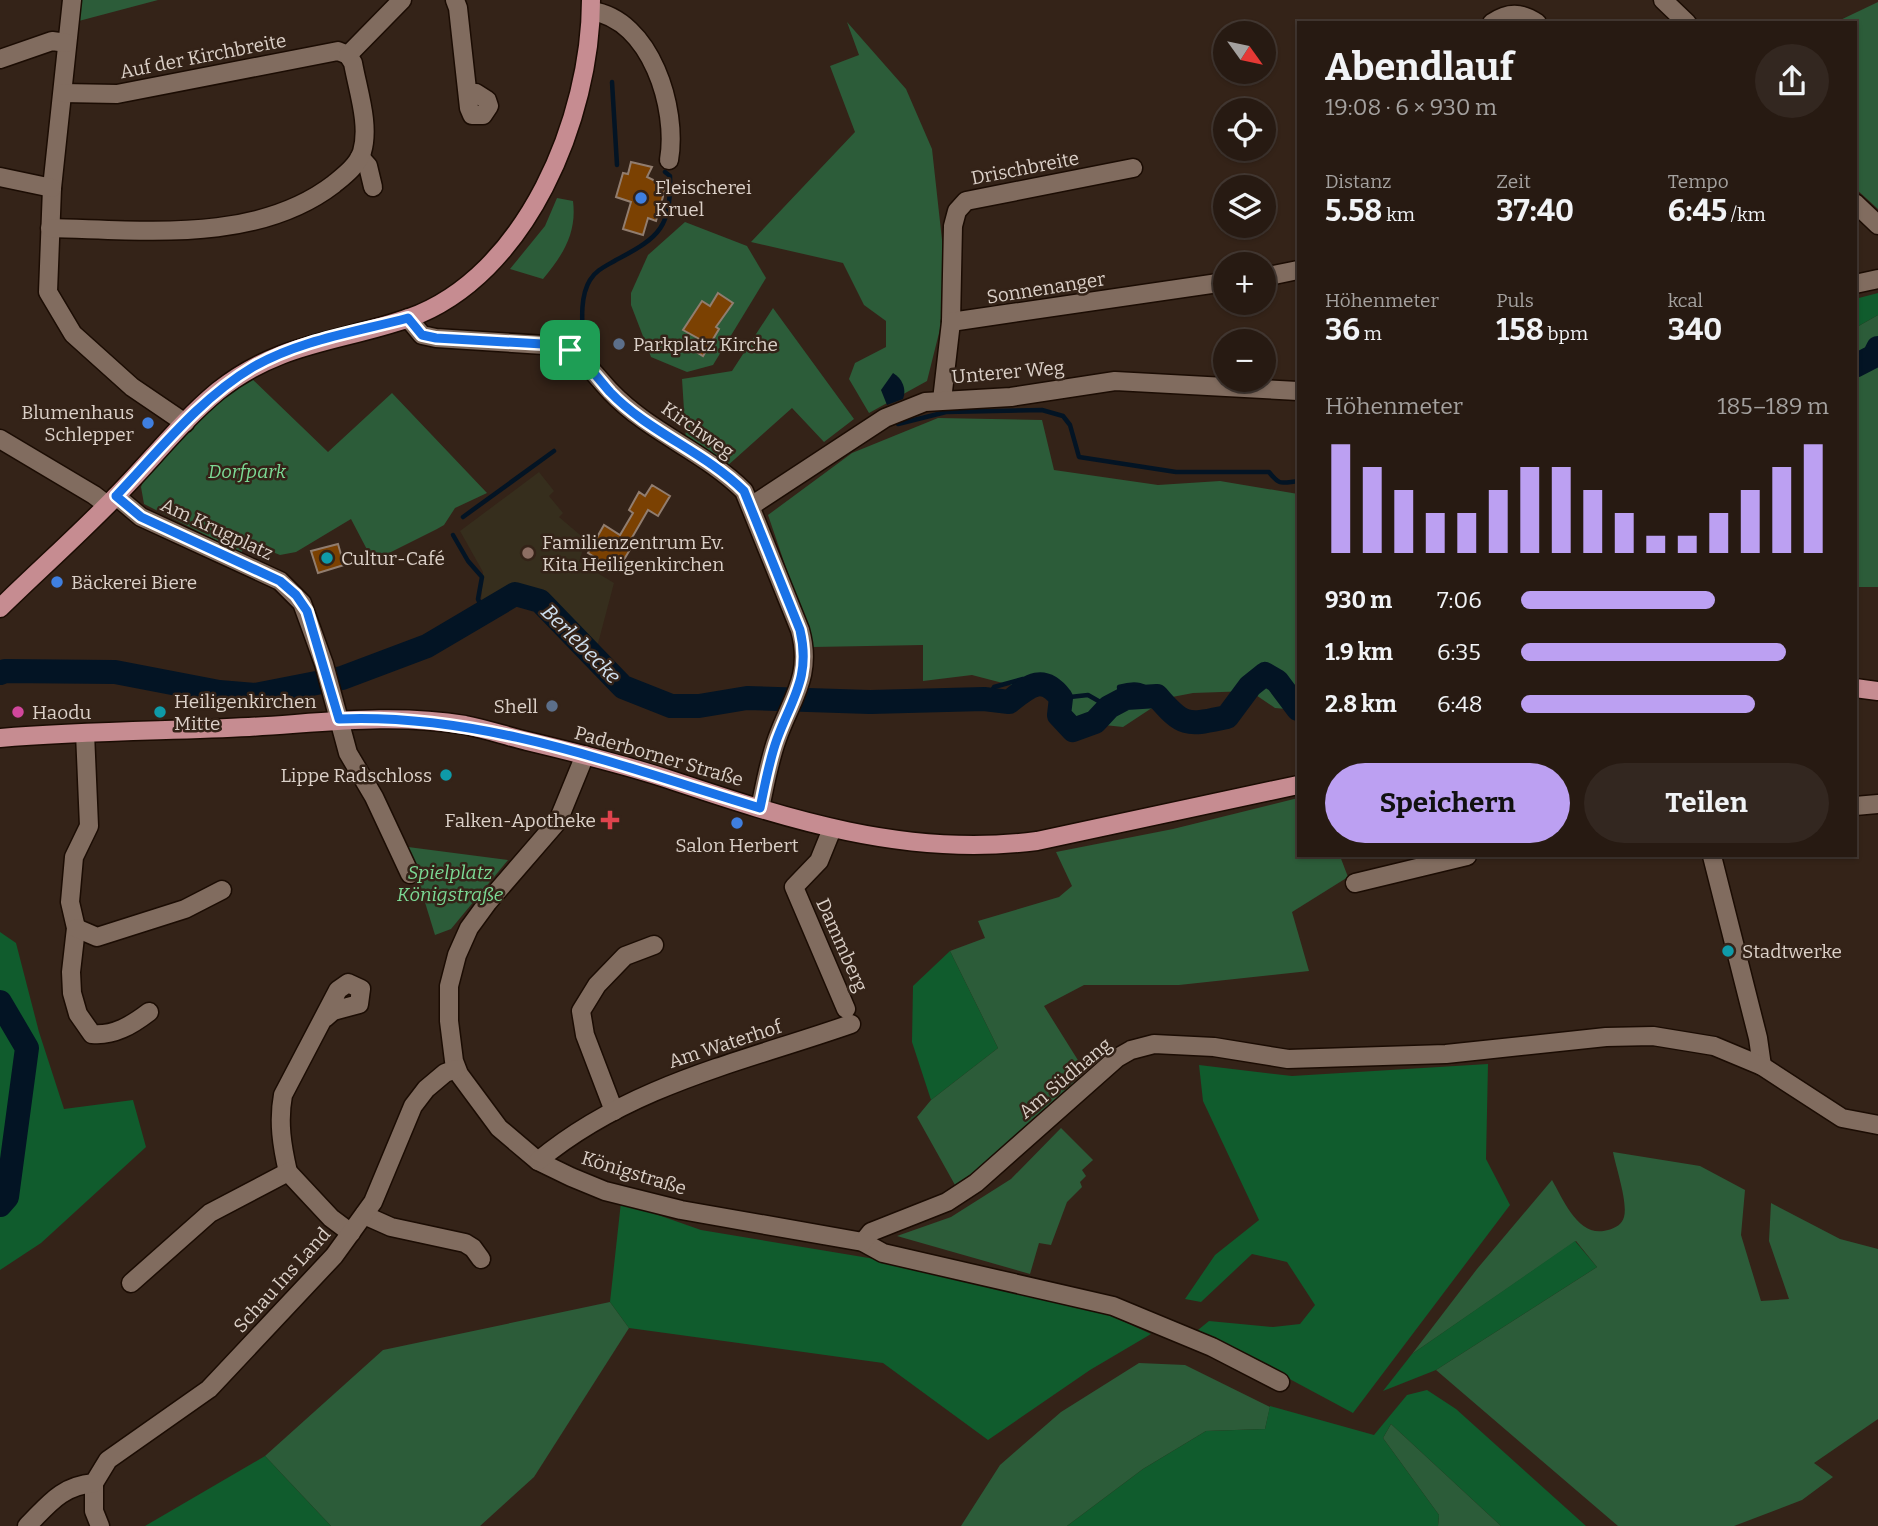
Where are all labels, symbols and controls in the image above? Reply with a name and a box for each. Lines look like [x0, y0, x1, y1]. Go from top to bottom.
north arrow [1213, 21, 1276, 84]
map controls [1213, 21, 1276, 392]
street label: Auf der Kirchbreite [118, 29, 288, 83]
text: Abendlauf [1325, 44, 1514, 90]
button: share [1755, 44, 1829, 118]
text: 19:08 · 6 × 930 m [1325, 93, 1497, 121]
button: locate [1213, 98, 1276, 161]
street label: Drischbreite [969, 146, 1081, 190]
text: Distanz [1325, 170, 1391, 193]
text: Zeit [1496, 170, 1531, 193]
text: Tempo [1668, 170, 1729, 193]
button: layers [1213, 175, 1276, 238]
place label: Fleischerei Kruel [655, 176, 752, 221]
marker: Fleischerei Kruel [633, 190, 649, 206]
text: 5.58 [1325, 193, 1382, 229]
text: 37:40 [1496, 193, 1574, 229]
text: 6:45 [1668, 193, 1727, 229]
text: km [1382, 203, 1415, 226]
text: /km [1727, 203, 1766, 226]
button: + [1213, 252, 1276, 315]
street label: Sonnenanger [985, 267, 1108, 309]
text: Höhenmeter [1325, 289, 1439, 312]
text: Puls [1496, 289, 1534, 312]
text: kcal [1668, 289, 1703, 312]
text: 36 [1325, 312, 1360, 348]
text: 158 [1496, 312, 1544, 348]
text: 340 [1668, 312, 1722, 348]
pin [540, 320, 600, 380]
text: m [1360, 322, 1382, 345]
text: bpm [1544, 322, 1588, 345]
button: − [1213, 329, 1276, 392]
icon: arrive [551, 331, 589, 369]
place label: Parkplatz Kirche [633, 333, 778, 356]
marker: Parkplatz Kirche [611, 336, 627, 352]
street label: Unterer Weg [951, 356, 1066, 388]
text: Höhenmeter [1325, 392, 1463, 420]
text: 185–189 m [1717, 392, 1829, 420]
street label: Kirchweg [657, 397, 739, 464]
place label: Blumenhaus Schlepper [21, 401, 135, 446]
marker: Blumenhaus Schlepper [140, 415, 156, 431]
park label: Dorfpark [208, 460, 287, 483]
street label: Am Krugplatz [157, 493, 277, 565]
place label: Familienzentrum Ev. Kita Heiligenkirchen [542, 531, 724, 576]
marker: Familienzentrum Ev. Kita Heiligenkirchen [520, 545, 536, 561]
place label: Cultur-Café [341, 547, 445, 570]
marker: Cultur-Café [319, 550, 335, 566]
place label: Bäckerei Biere [71, 571, 197, 594]
marker: Bäckerei Biere [49, 574, 65, 590]
text: 930 m [1325, 586, 1392, 614]
text: 7:06 [1437, 586, 1482, 614]
water label: Berlebecke [536, 599, 627, 690]
text: 1.9 km [1325, 638, 1393, 666]
text: 6:35 [1437, 638, 1481, 666]
place label: Heiligenkirchen Mitte [174, 690, 317, 735]
text: 2.8 km [1325, 690, 1397, 718]
text: 6:48 [1437, 690, 1483, 718]
place label: Shell [493, 695, 538, 718]
marker: Shell [544, 698, 560, 714]
place label: Haodu [32, 701, 91, 724]
marker: Haodu [10, 704, 26, 720]
marker: Heiligenkirchen Mitte [152, 704, 168, 720]
street label: Paderborner Straße [572, 721, 746, 791]
button: Speichern [1325, 763, 1570, 843]
button: Teilen [1584, 763, 1829, 843]
place label: Lippe Radschloss [281, 764, 432, 787]
marker: Lippe Radschloss [438, 767, 454, 783]
place label: Falken-Apotheke [445, 809, 596, 832]
marker: Falken-Apotheke [602, 812, 618, 828]
marker: Salon Herbert [729, 815, 745, 831]
place label: Salon Herbert [675, 834, 799, 857]
park label: Spielplatz Königstraße [397, 861, 504, 906]
street label: Dammberg [811, 895, 873, 996]
place label: Stadtwerke [1742, 940, 1842, 963]
marker: Stadtwerke [1720, 943, 1736, 959]
street label: Am Waterhof [665, 1014, 786, 1073]
street label: Am Südhang [1014, 1032, 1116, 1123]
street label: Königstraße [579, 1146, 689, 1200]
street label: Schau Ins Land [229, 1223, 335, 1337]

